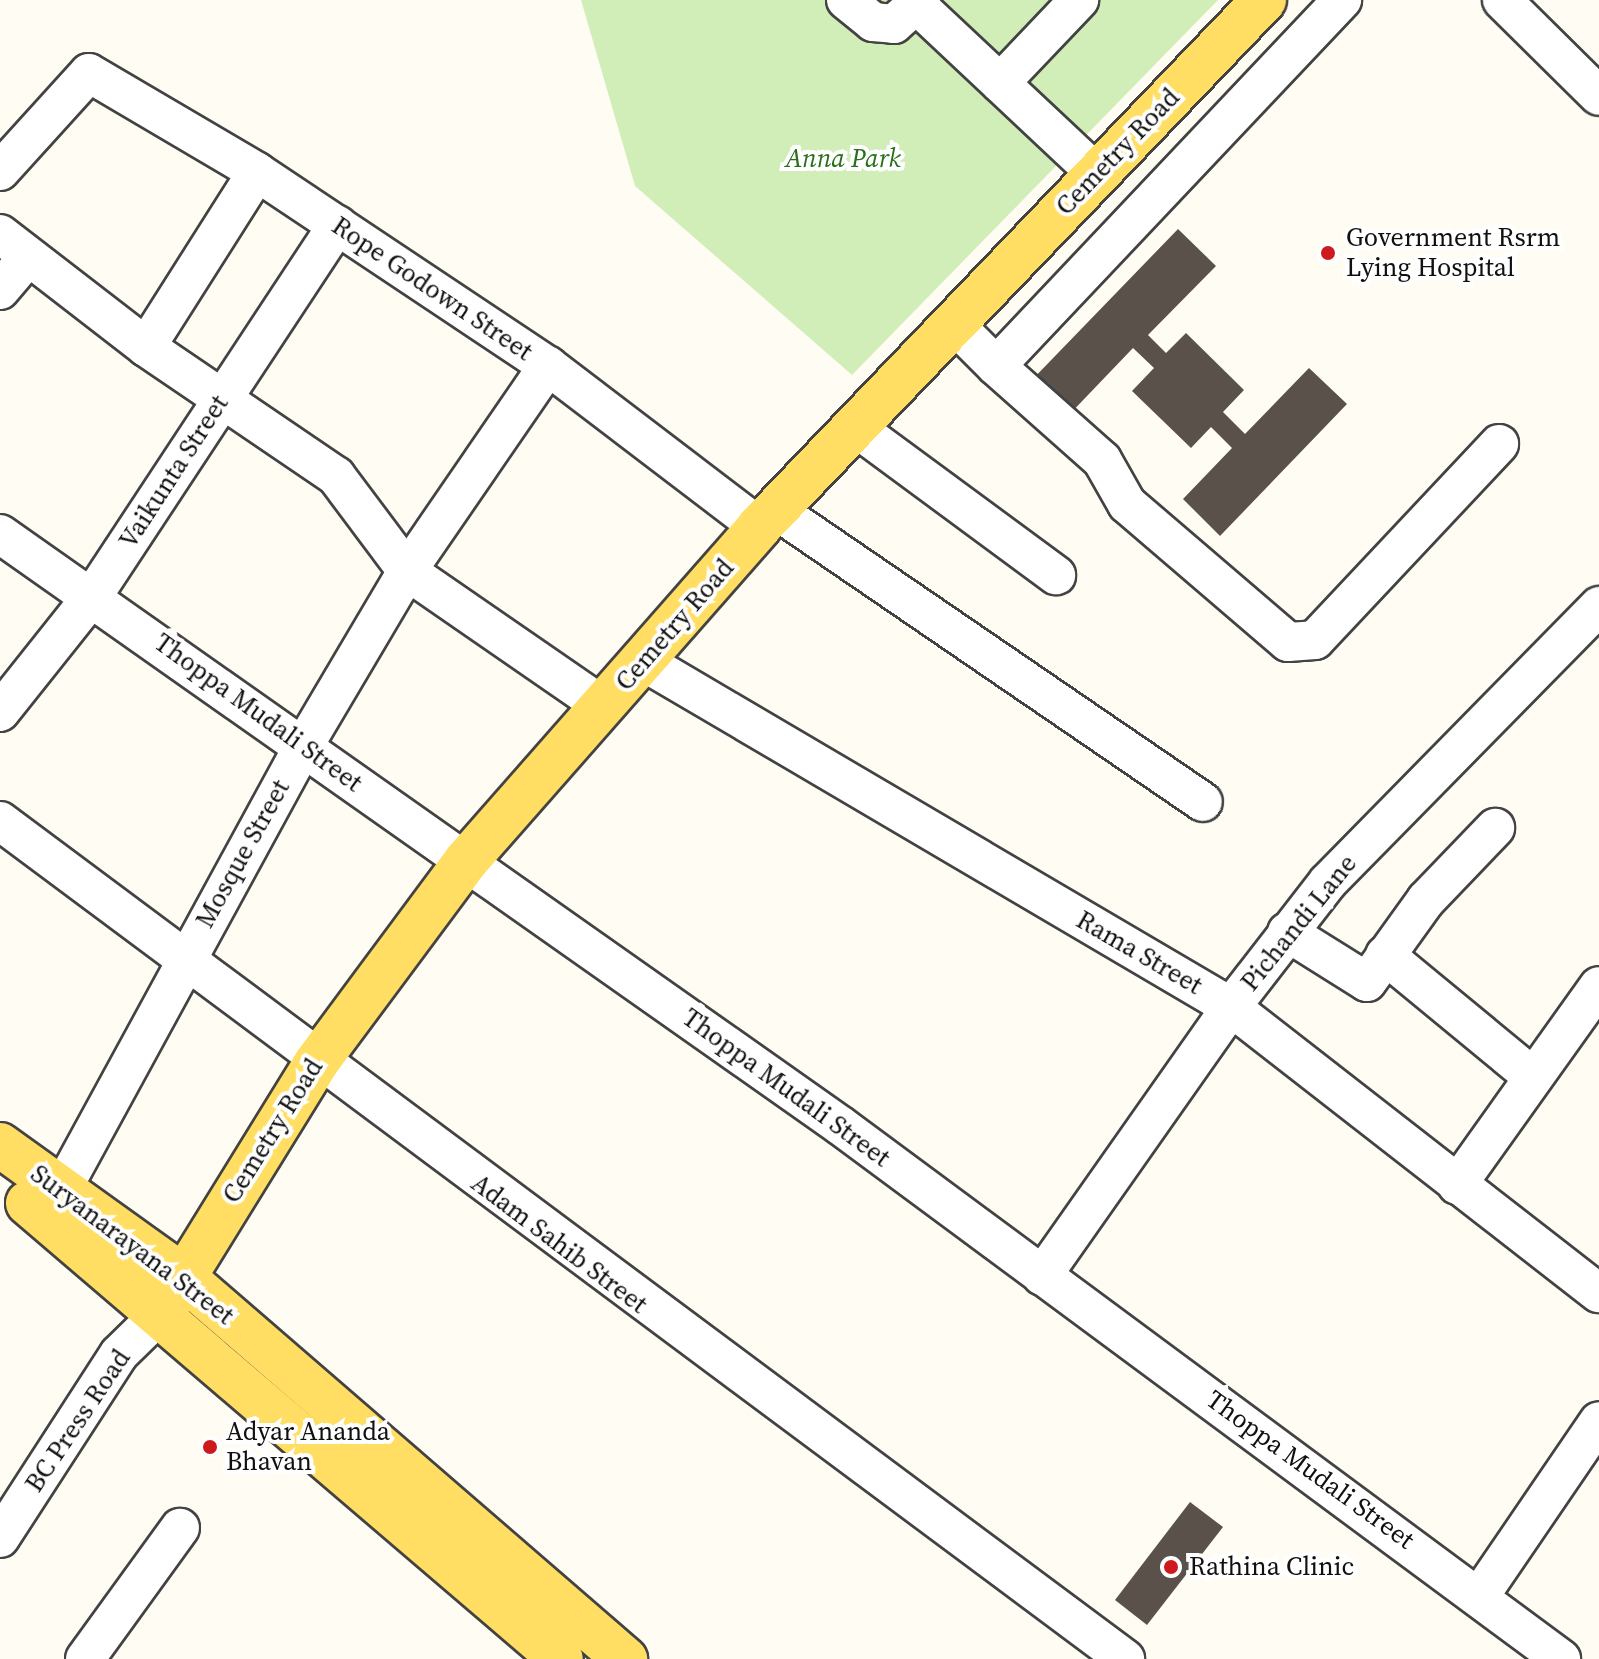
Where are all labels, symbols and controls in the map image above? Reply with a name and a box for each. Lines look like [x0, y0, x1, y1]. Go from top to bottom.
street label: Cemetry Road [1050, 82, 1186, 222]
park label: Anna Park [785, 143, 901, 175]
street label: Rope Godown Street [326, 210, 538, 368]
place label: Government Rsrm Lying Hospital [1346, 222, 1560, 284]
marker: Government Rsrm Lying Hospital [1317, 242, 1339, 264]
street label: Vaikunta Street [113, 390, 235, 554]
street label: Cemetry Road [609, 553, 741, 697]
street label: Thoppa Mudali Street [148, 627, 368, 799]
street label: Mosque Street [190, 775, 296, 933]
street label: Pichandi Lane [1235, 849, 1363, 997]
street label: Rama Street [1071, 905, 1207, 1001]
street label: Thoppa Mudali Street [676, 1002, 896, 1174]
street label: Cemetry Road [216, 1053, 330, 1209]
street label: Suryanarayana Street [24, 1158, 240, 1332]
street label: Adam Sahib Street [465, 1168, 653, 1320]
street label: BC Press Road [19, 1344, 137, 1498]
street label: Thoppa Mudali Street [1200, 1384, 1420, 1556]
place label: Adyar Ananda Bhavan [226, 1416, 390, 1478]
marker: Adyar Ananda Bhavan [201, 1438, 219, 1456]
place label: Rathina Clinic [1189, 1551, 1354, 1583]
marker: Rathina Clinic [1160, 1556, 1182, 1578]

